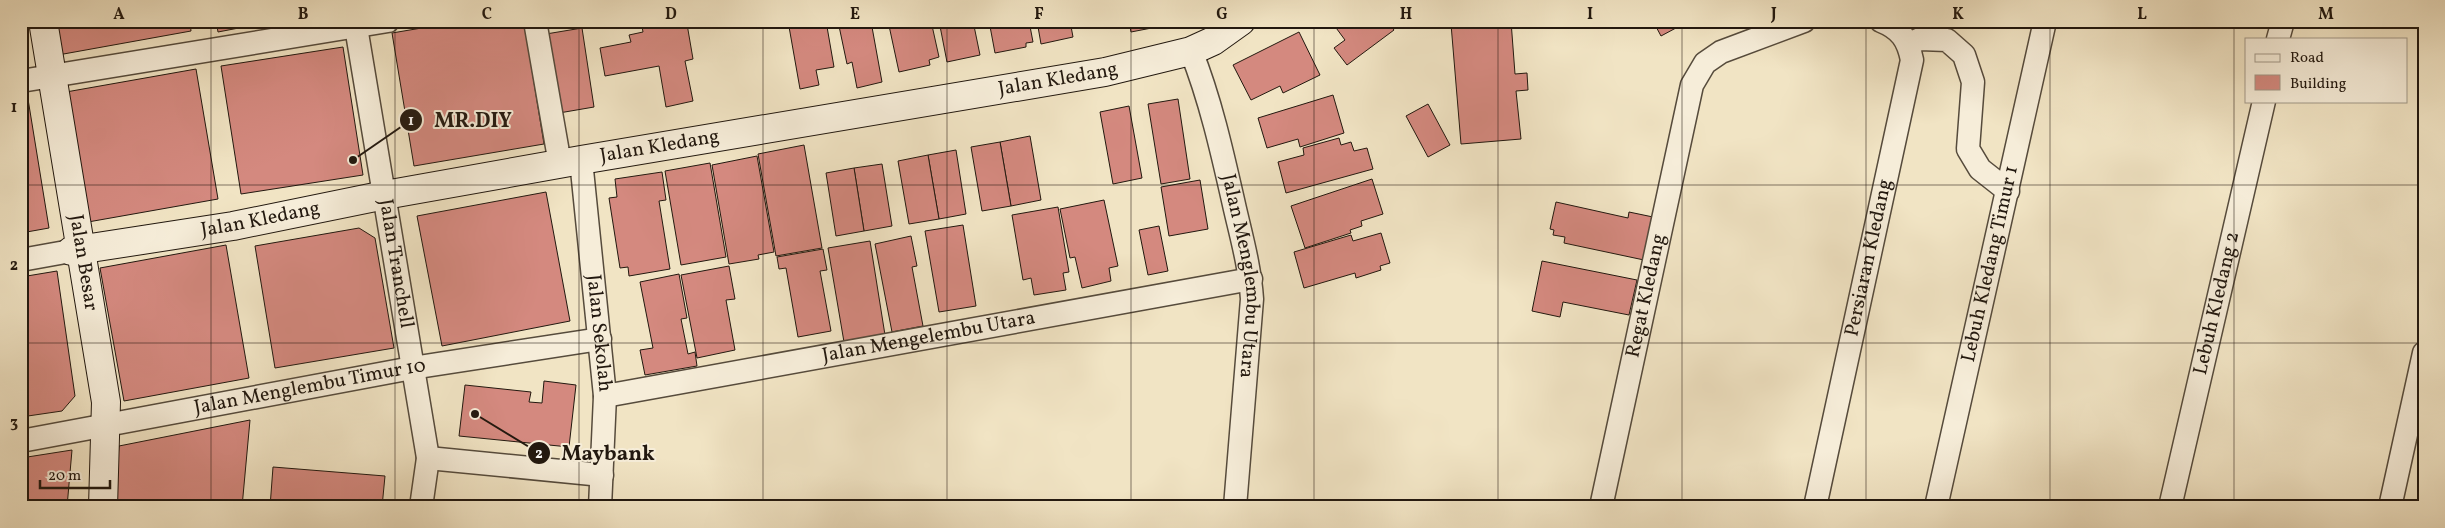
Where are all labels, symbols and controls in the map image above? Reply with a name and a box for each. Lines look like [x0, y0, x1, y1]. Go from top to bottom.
text: A [113, 4, 125, 26]
text: B [298, 4, 309, 26]
text: C [482, 4, 492, 26]
text: D [665, 4, 677, 26]
text: E [850, 4, 860, 26]
text: F [1034, 4, 1044, 26]
text: G [1216, 4, 1228, 26]
text: H [1400, 4, 1412, 26]
text: I [1587, 4, 1593, 26]
text: J [1770, 4, 1777, 26]
text: K [1952, 4, 1964, 26]
text: L [2137, 4, 2147, 26]
text: M [2318, 4, 2334, 26]
legend [2245, 38, 2408, 102]
text: Road [2290, 48, 2324, 69]
street label: Jalan Kledang [996, 55, 1121, 104]
text: Building [2290, 74, 2347, 95]
text: 1 [11, 97, 17, 119]
callout: MR.DIY [399, 102, 521, 138]
text: MR.DIY [434, 107, 512, 136]
text: 1 [408, 111, 414, 132]
street label: Jalan Kledang [598, 123, 722, 171]
street label: Lebuh Kledang Timur 1 [1955, 163, 2026, 365]
street label: Jalan Menglembu Utara [1213, 171, 1266, 379]
street label: Persiaran Kledang [1838, 176, 1900, 339]
street label: Jalan Kledang [199, 195, 323, 245]
street label: Jalan Tranchell [371, 197, 420, 331]
street label: Jalan Besar [61, 212, 105, 313]
street label: Lebuh Kledang 2 [2187, 229, 2247, 378]
street label: Regat Kledang [1620, 231, 1674, 360]
text: 2 [10, 255, 18, 277]
street label: Jalan Sekolah [579, 273, 619, 393]
street label: Jalan Mengelembu Utara [820, 304, 1038, 370]
street label: Jalan Menglembu Timur 10 [192, 352, 428, 422]
text: 3 [10, 412, 18, 434]
callout: Maybank [527, 435, 665, 471]
text: Maybank [561, 440, 655, 469]
text: 2 [535, 444, 543, 465]
scale bar [40, 458, 110, 490]
text: 20 m [48, 466, 81, 487]

